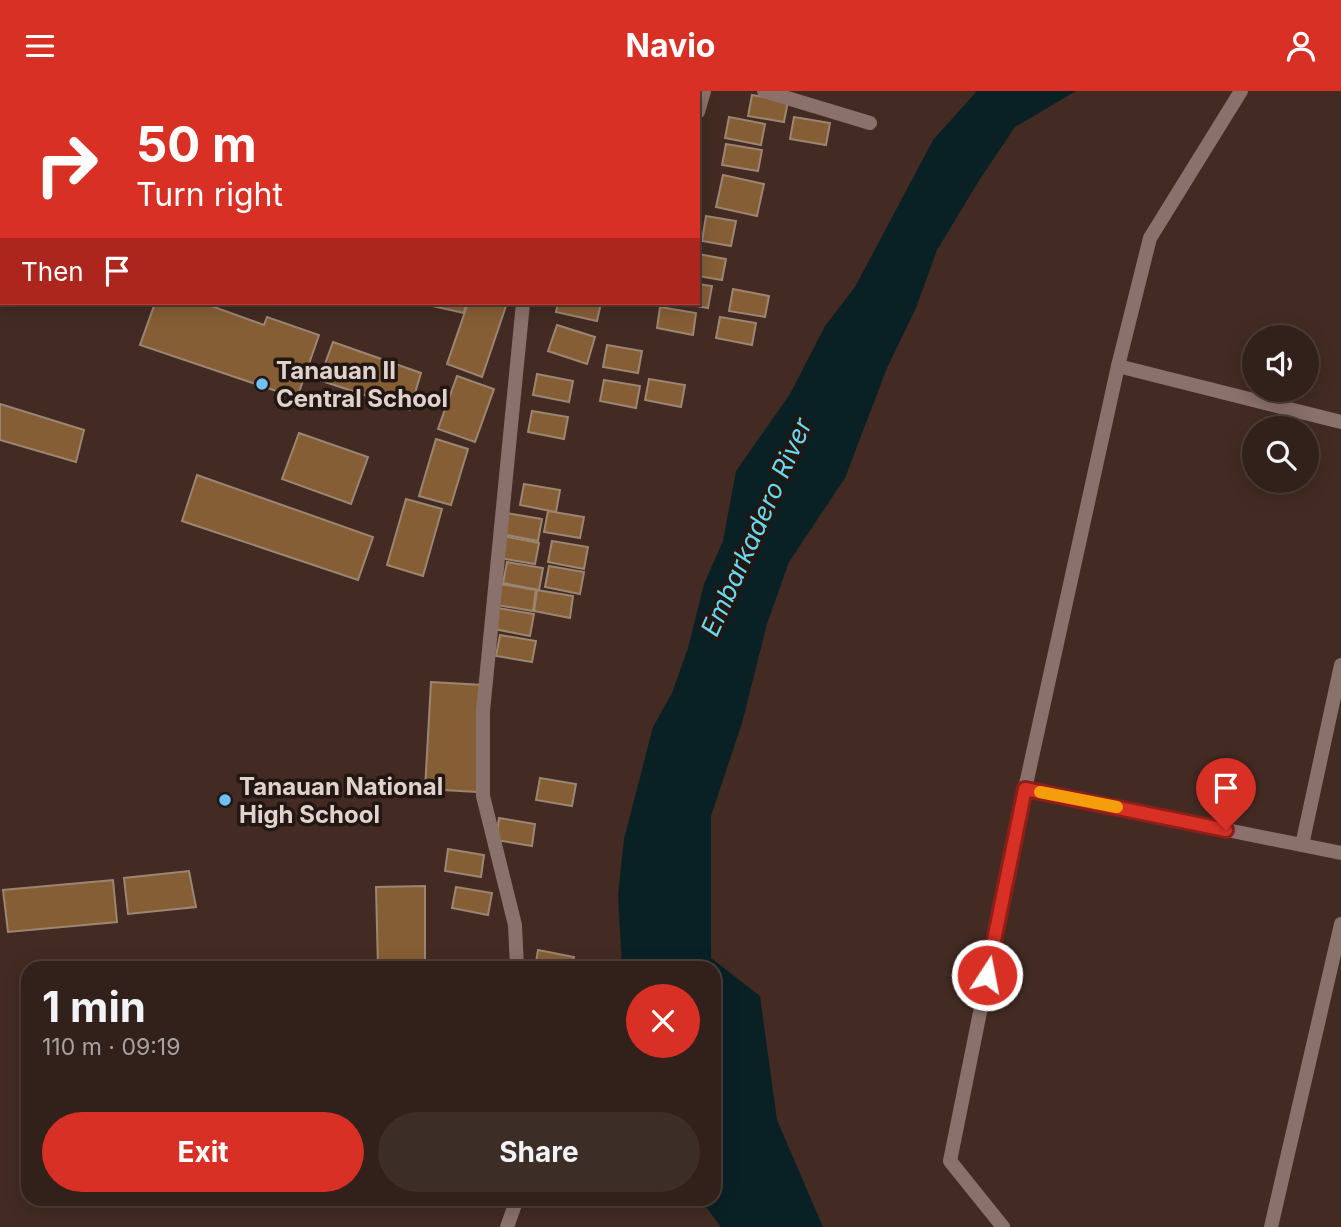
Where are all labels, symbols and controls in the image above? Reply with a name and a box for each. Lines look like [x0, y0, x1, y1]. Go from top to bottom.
text: Navio [626, 26, 715, 65]
icon: menu [21, 27, 59, 65]
icon: person [1282, 27, 1320, 65]
text: 50 m [136, 115, 257, 174]
icon: right [21, 119, 112, 210]
text: Turn right [136, 175, 283, 214]
icon: arrive [98, 252, 136, 290]
text: Then [21, 256, 84, 287]
map controls [1242, 325, 1319, 493]
button: sound [1242, 325, 1319, 402]
place label: Tanauan II Central School [276, 356, 448, 413]
marker: Tanauan II Central School [254, 376, 270, 392]
water label: Embarkadero River [694, 412, 818, 641]
button: search [1242, 416, 1319, 493]
pin [1196, 758, 1256, 830]
icon: arrive [1207, 769, 1245, 807]
place label: Tanauan National High School [239, 772, 443, 829]
marker: Tanauan National High School [217, 792, 233, 808]
position arrow [950, 938, 1024, 1012]
text: 1 min [42, 981, 146, 1032]
button: close [626, 984, 700, 1058]
text: 110 m · 09:19 [42, 1033, 180, 1061]
button: Exit [42, 1112, 364, 1192]
button: Share [378, 1112, 700, 1192]

